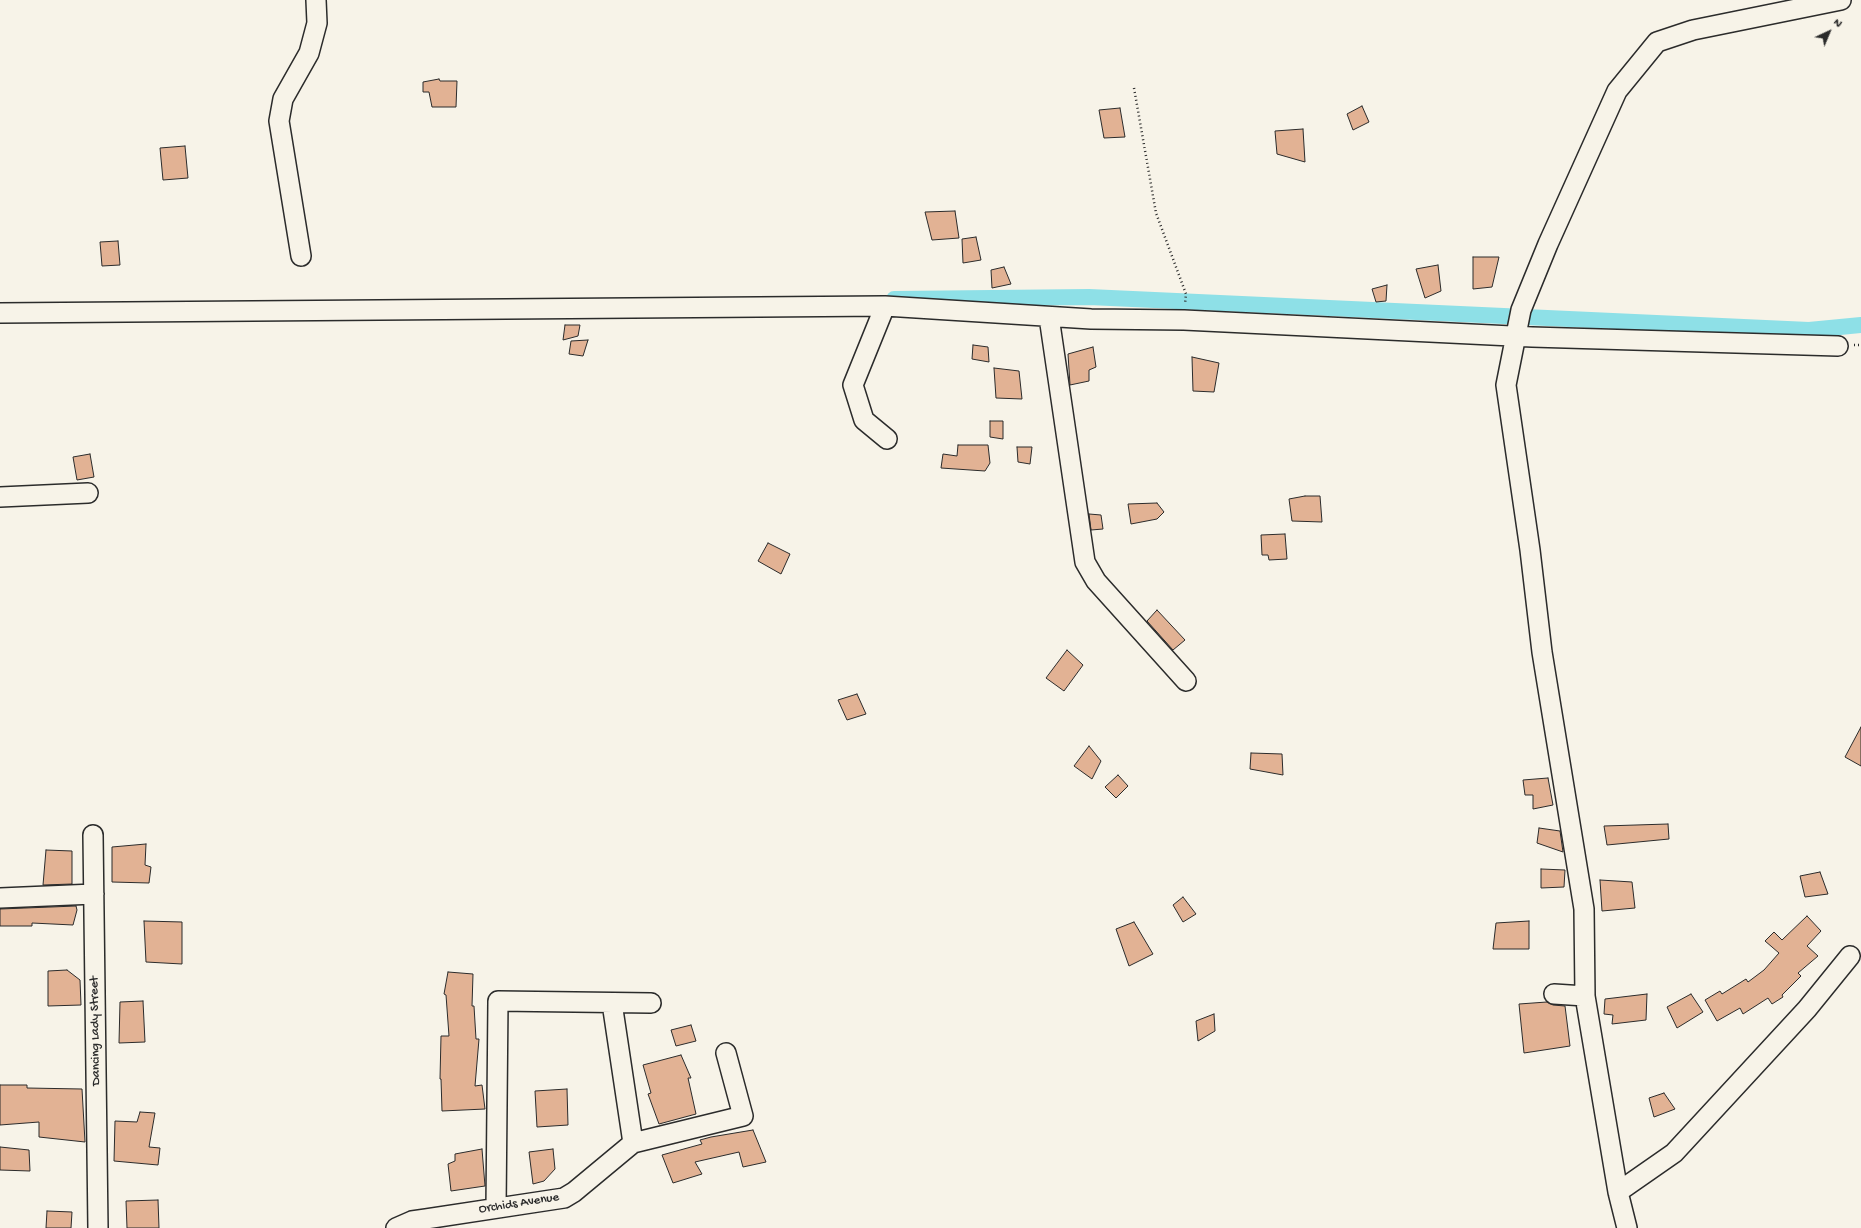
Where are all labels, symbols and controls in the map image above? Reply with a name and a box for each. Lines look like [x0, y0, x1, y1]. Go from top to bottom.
north arrow [1809, 12, 1849, 52]
text: N [1831, 17, 1844, 30]
street label: Dancing Lady Street [87, 976, 105, 1086]
street label: Orchids Avenue [478, 1190, 560, 1218]

